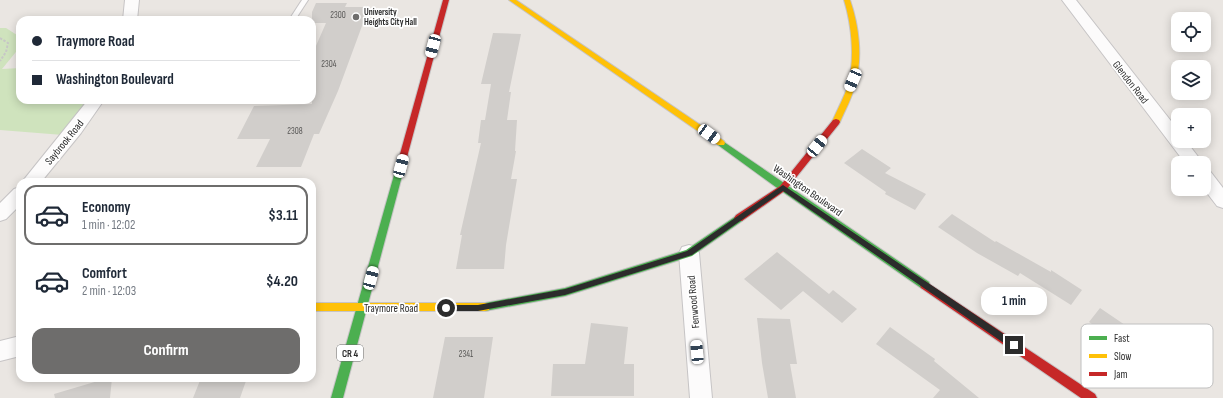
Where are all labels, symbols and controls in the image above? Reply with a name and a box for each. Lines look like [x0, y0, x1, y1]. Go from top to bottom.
place label: University Heights City Hall [364, 7, 417, 28]
house number: 2300 [330, 10, 346, 21]
marker: University Heights City Hall [351, 12, 361, 22]
map controls [1171, 12, 1211, 196]
button: locate [1171, 12, 1211, 52]
text: Traymore Road [56, 32, 134, 51]
car [424, 33, 442, 59]
street label: Glendon Road [1110, 58, 1152, 107]
house number: 2304 [321, 59, 337, 70]
button: layers [1171, 60, 1211, 100]
car [843, 67, 863, 93]
text: Washington Boulevard [56, 70, 174, 89]
button: + [1171, 108, 1211, 148]
street label: Saybrook Road [42, 117, 87, 167]
car [696, 122, 722, 146]
house number: 2308 [287, 126, 303, 137]
car [805, 133, 829, 159]
car [392, 153, 410, 179]
button: − [1171, 156, 1211, 196]
street label: Washington Boulevard [771, 162, 845, 219]
icon: car [34, 197, 70, 233]
text: Economy [82, 198, 131, 217]
text: $3.11 [268, 206, 298, 225]
text: 1 min · 12:02 [82, 217, 135, 233]
icon: car [34, 263, 70, 299]
text: Comfort [82, 264, 127, 283]
car [362, 265, 380, 291]
text: $4.20 [266, 272, 298, 291]
street label: Fenwood Road [685, 275, 702, 329]
text: 2 min · 12:03 [82, 283, 136, 299]
callout: 1 min [981, 287, 1047, 315]
text: 1 min [1002, 293, 1026, 309]
route start [437, 299, 455, 317]
street label: Traymore Road [364, 302, 418, 315]
legend [1081, 324, 1213, 388]
button: Confirm [32, 328, 300, 374]
text: Fast [1114, 332, 1130, 345]
route end [1005, 336, 1023, 354]
car [690, 340, 704, 364]
road number: CR 4 [337, 345, 363, 361]
house number: 2341 [459, 349, 474, 360]
text: Slow [1114, 350, 1131, 363]
text: Jam [1113, 368, 1128, 381]

